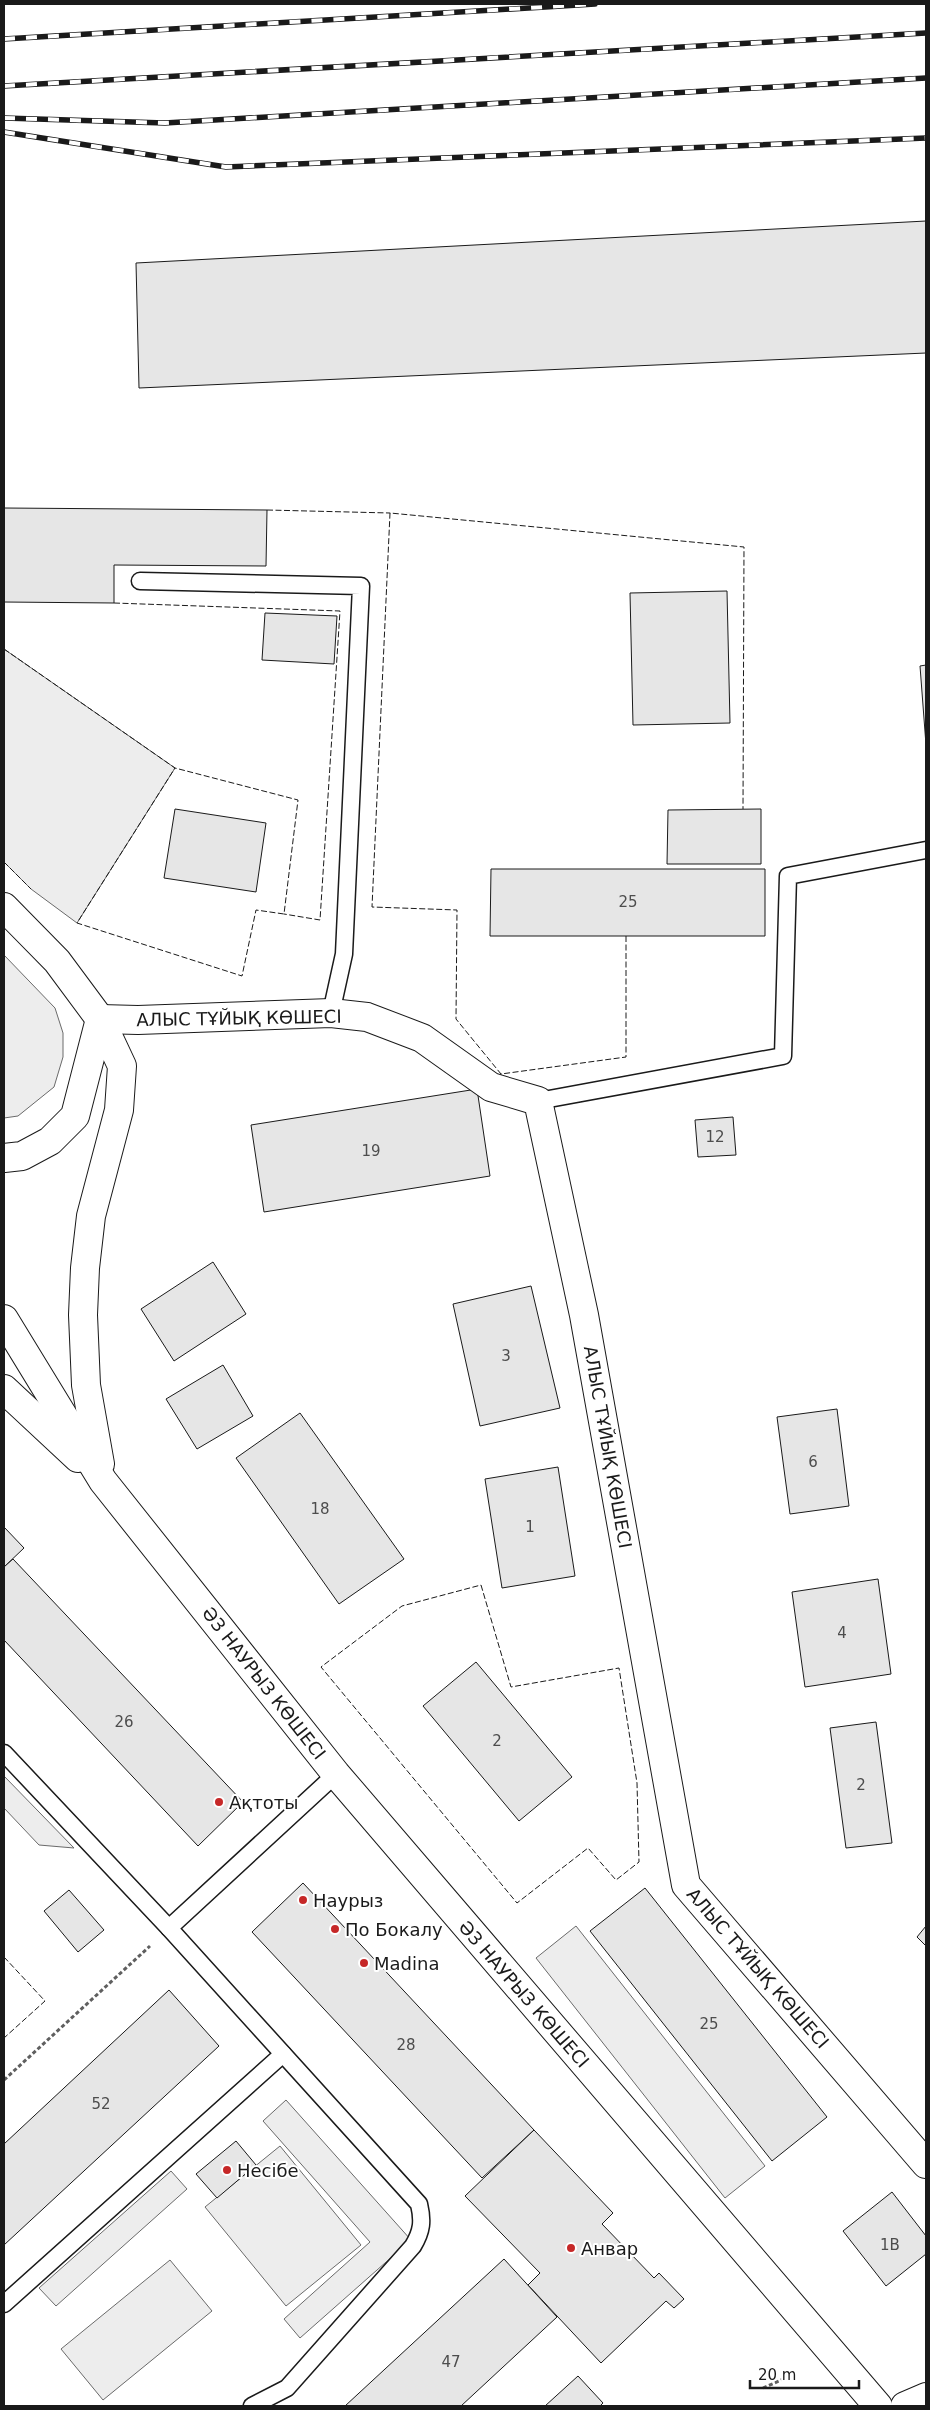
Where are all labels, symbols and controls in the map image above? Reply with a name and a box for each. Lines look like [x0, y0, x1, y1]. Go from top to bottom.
house number: 25 [618, 893, 638, 911]
street label: АЛЫС ТҰЙЫҚ КӨШЕСІ [136, 1006, 342, 1030]
house number: 12 [705, 1128, 725, 1146]
house number: 19 [361, 1142, 381, 1160]
street label: АЛЫС ТҰЙЫҚ КӨШЕСІ [580, 1344, 636, 1550]
house number: 3 [501, 1347, 511, 1365]
house number: 6 [808, 1453, 818, 1471]
house number: 18 [310, 1500, 330, 1518]
house number: 1 [525, 1518, 535, 1536]
street label: ӘЗ НАУРЫЗ КӨШЕСІ [198, 1603, 330, 1763]
house number: 4 [837, 1624, 847, 1642]
house number: 26 [114, 1713, 134, 1731]
house number: 2 [492, 1732, 502, 1750]
house number: 2 [856, 1776, 866, 1794]
place label: Ақтоты [229, 1792, 298, 1813]
marker: Ақтоты [213, 1796, 225, 1808]
street label: АЛЫС ТҰЙЫҚ КӨШЕСІ [683, 1884, 833, 2052]
place label: Наурыз [313, 1890, 383, 1911]
marker: Наурыз [297, 1894, 309, 1906]
street label: ӘЗ НАУРЫЗ КӨШЕСІ [455, 1916, 593, 2072]
place label: По Бокалу [345, 1919, 443, 1940]
marker: По Бокалу [329, 1923, 341, 1935]
place label: Madina [374, 1953, 439, 1974]
marker: Madina [358, 1957, 370, 1969]
house number: 25 [699, 2015, 719, 2033]
house number: 28 [396, 2036, 416, 2054]
house number: 52 [91, 2095, 111, 2113]
place label: Несібе [237, 2160, 299, 2181]
marker: Несібе [221, 2164, 233, 2176]
house number: 1В [880, 2236, 900, 2254]
place label: Анвар [581, 2238, 638, 2259]
marker: Анвар [565, 2242, 577, 2254]
house number: 47 [441, 2353, 461, 2371]
scale bar [750, 2358, 859, 2390]
text: 20 m [758, 2366, 796, 2384]

